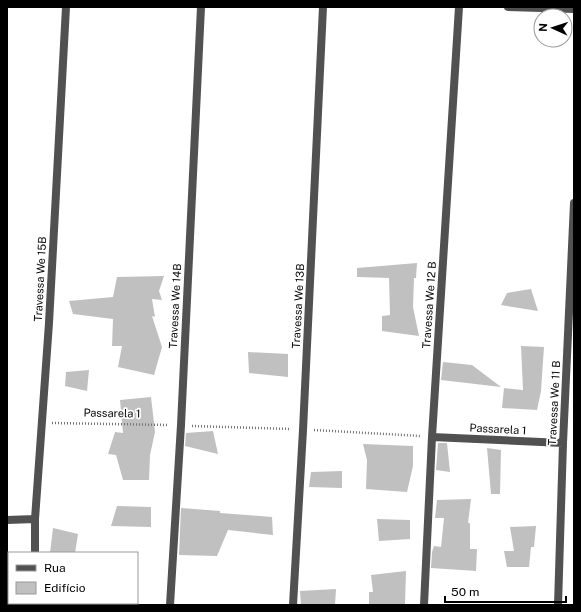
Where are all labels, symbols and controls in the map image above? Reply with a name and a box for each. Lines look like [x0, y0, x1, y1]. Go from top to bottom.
north arrow [533, 8, 573, 48]
text: N [537, 23, 549, 32]
street label: Travessa We 15B [32, 236, 48, 322]
street label: Travessa We 12 B [420, 261, 438, 349]
street label: Travessa We 14B [167, 263, 183, 349]
street label: Travessa We 13B [290, 263, 306, 349]
street label: Travessa We 11 B [546, 360, 562, 446]
street label: Passarela 1 [83, 407, 141, 419]
street label: Passarela 1 [469, 422, 527, 436]
legend [8, 552, 138, 604]
text: Rua [44, 561, 66, 575]
scale bar [445, 578, 566, 604]
text: Edifício [44, 581, 86, 595]
text: 50 m [451, 585, 479, 599]

